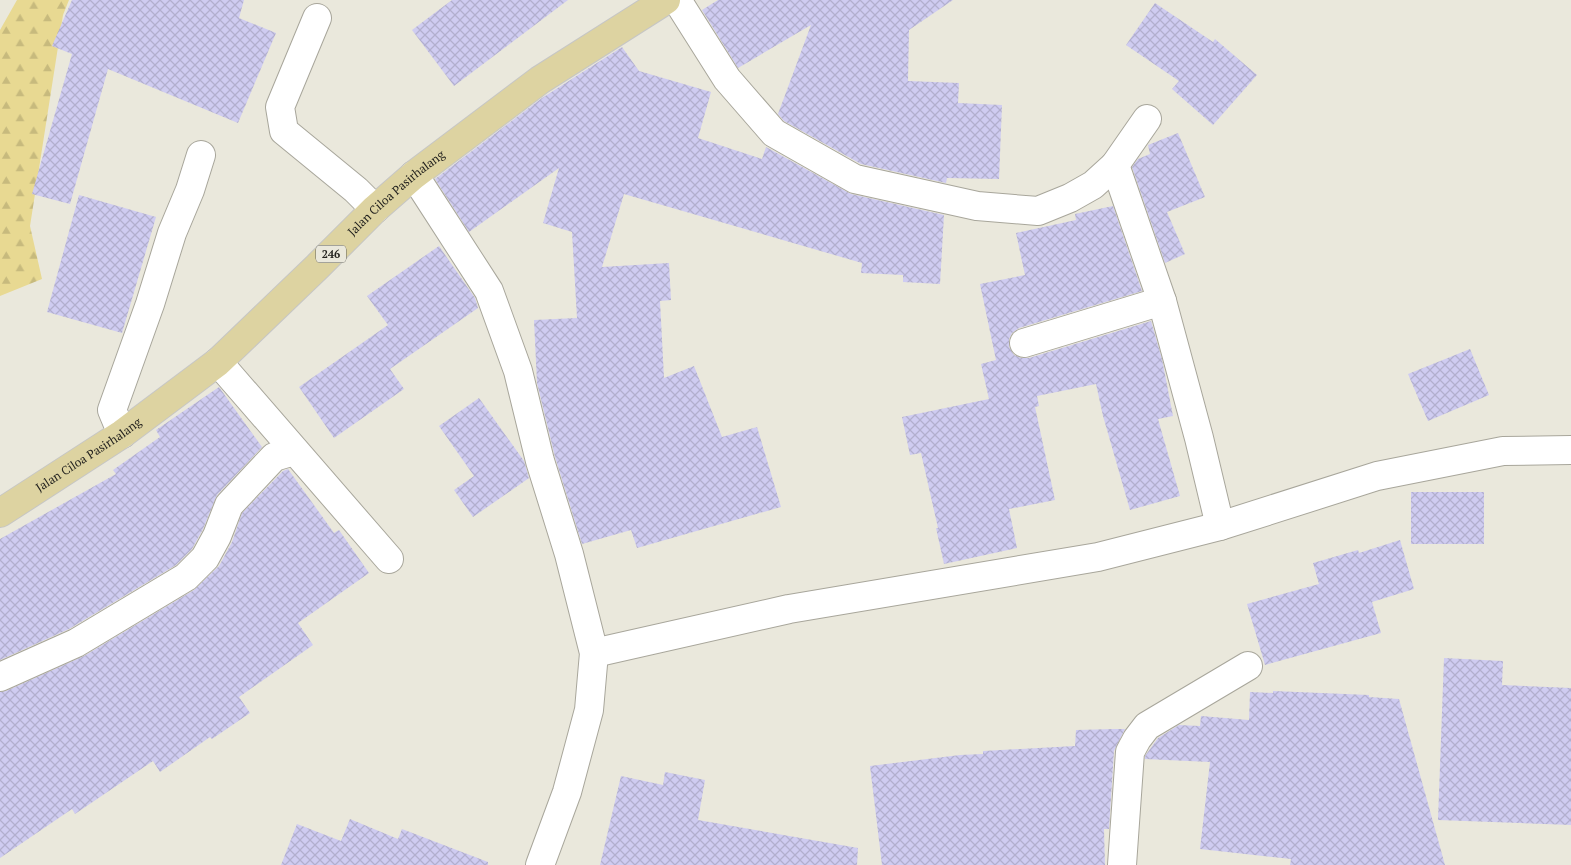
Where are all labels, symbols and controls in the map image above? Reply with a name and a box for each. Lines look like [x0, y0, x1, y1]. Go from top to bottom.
street label: Jalan Ciloa Pasirhalang [344, 146, 448, 239]
road number: 246 [316, 245, 346, 262]
street label: Jalan Ciloa Pasirhalang [33, 414, 145, 495]

